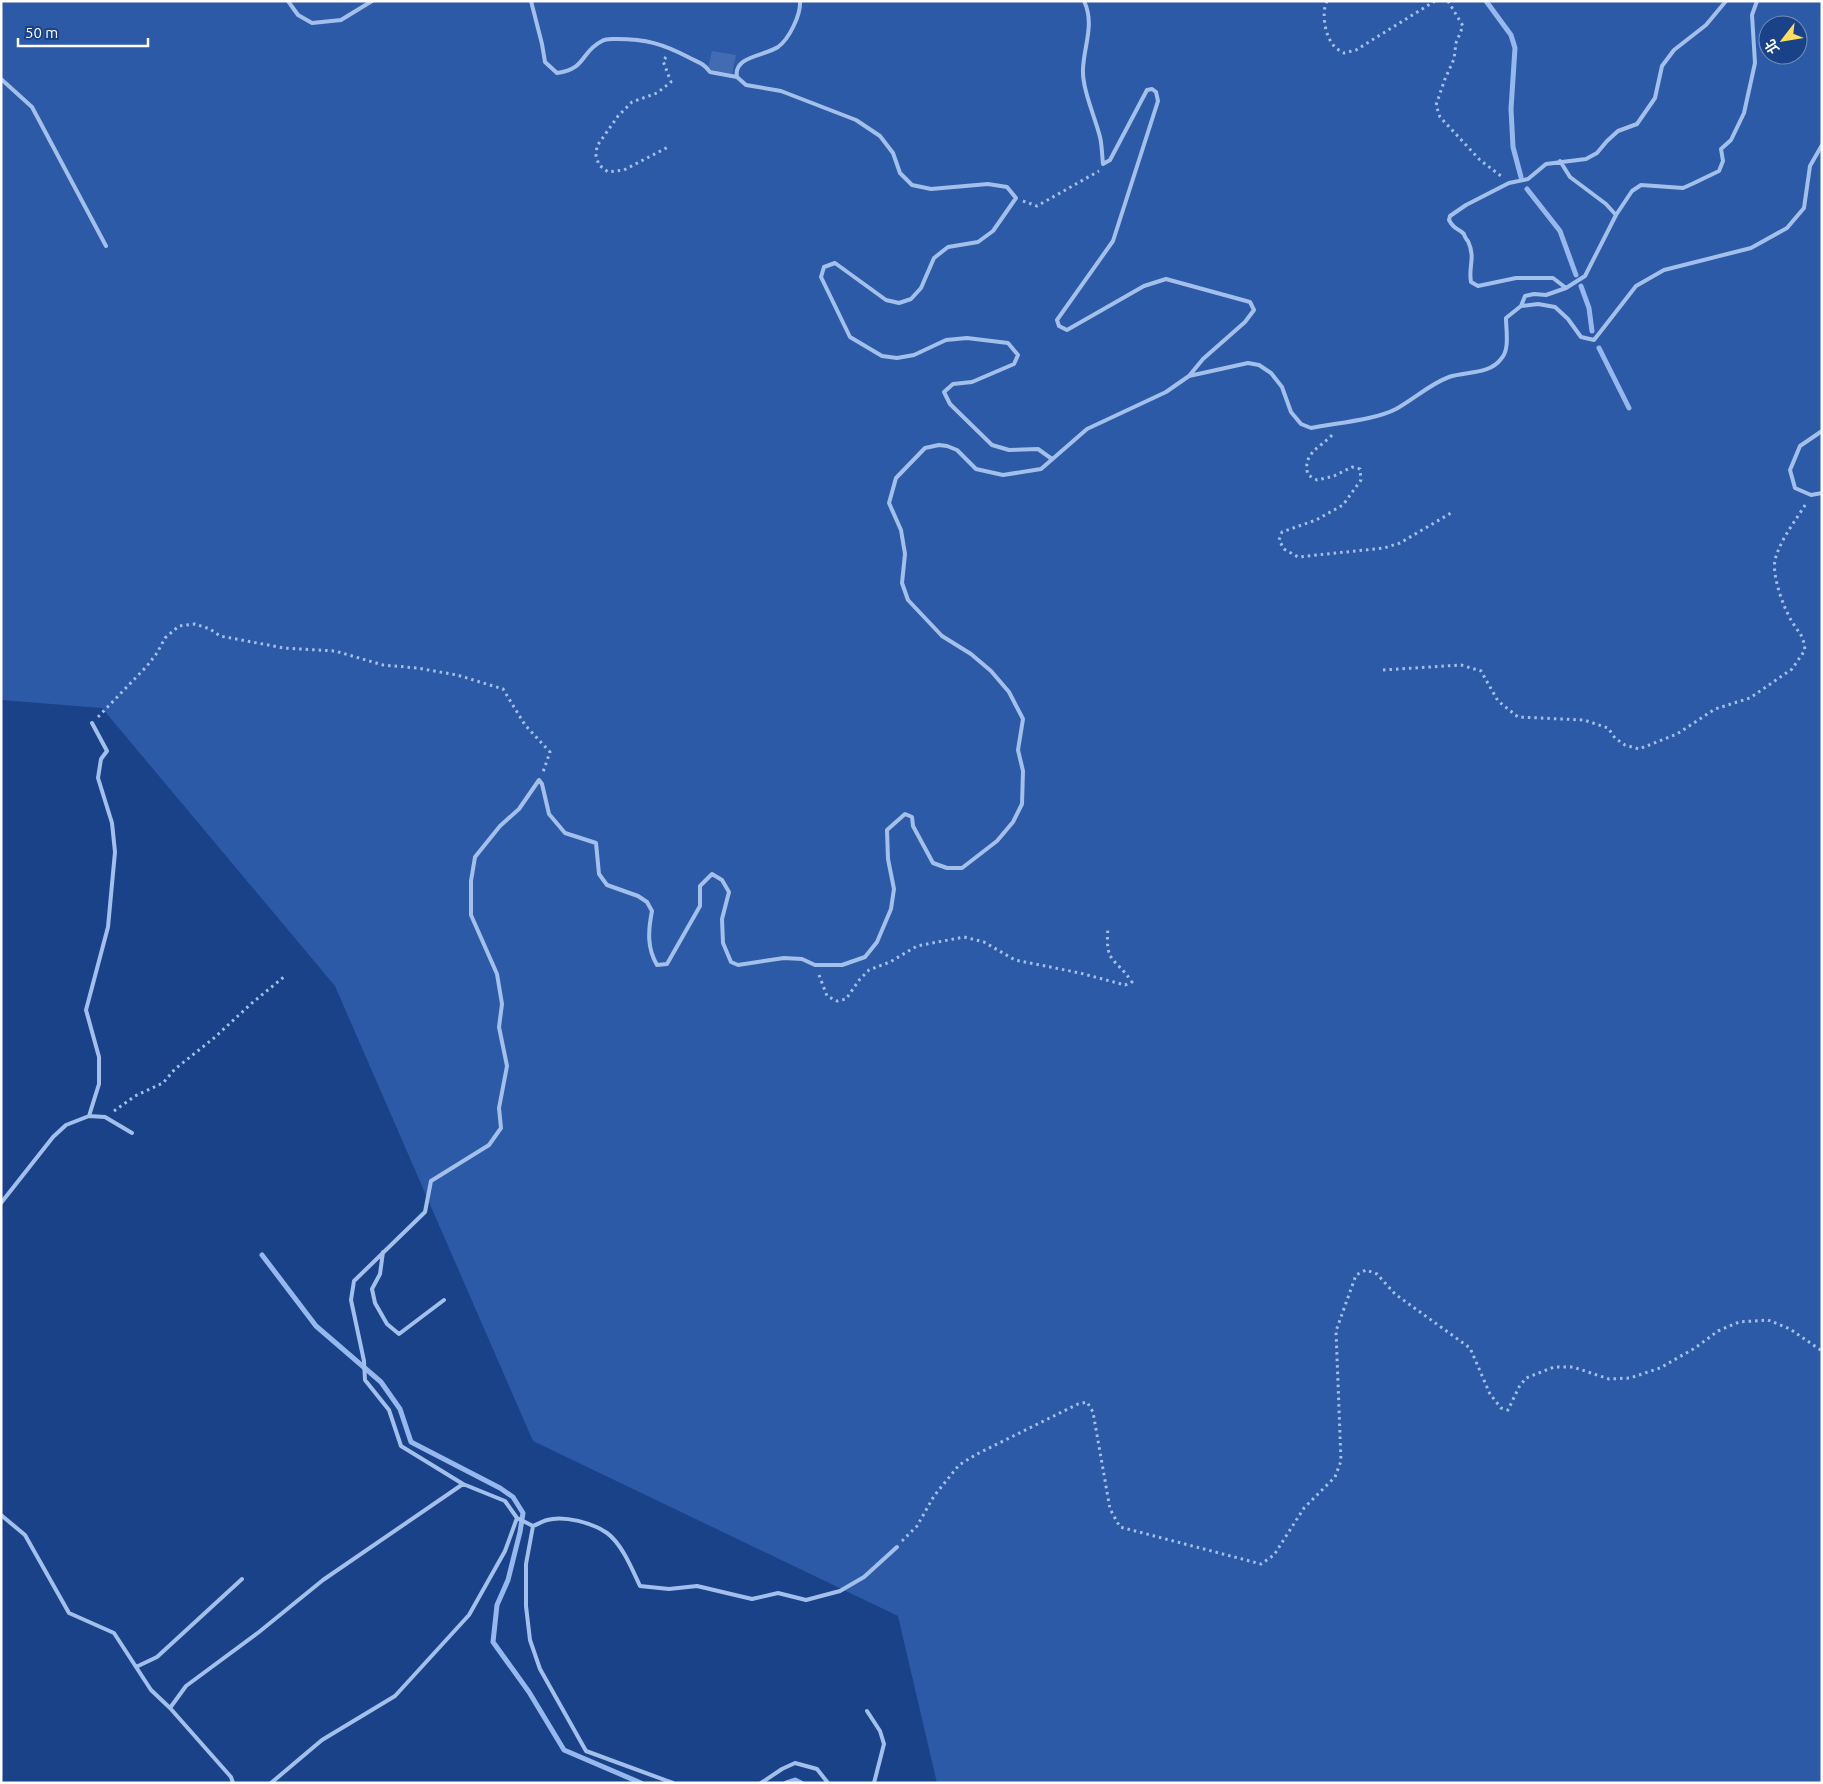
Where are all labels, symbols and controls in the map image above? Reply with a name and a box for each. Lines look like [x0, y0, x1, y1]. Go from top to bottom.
scale bar [18, 15, 148, 47]
north arrow [1758, 15, 1808, 65]
text: 50 m [25, 24, 58, 41]
text: 北 [1761, 37, 1782, 57]

